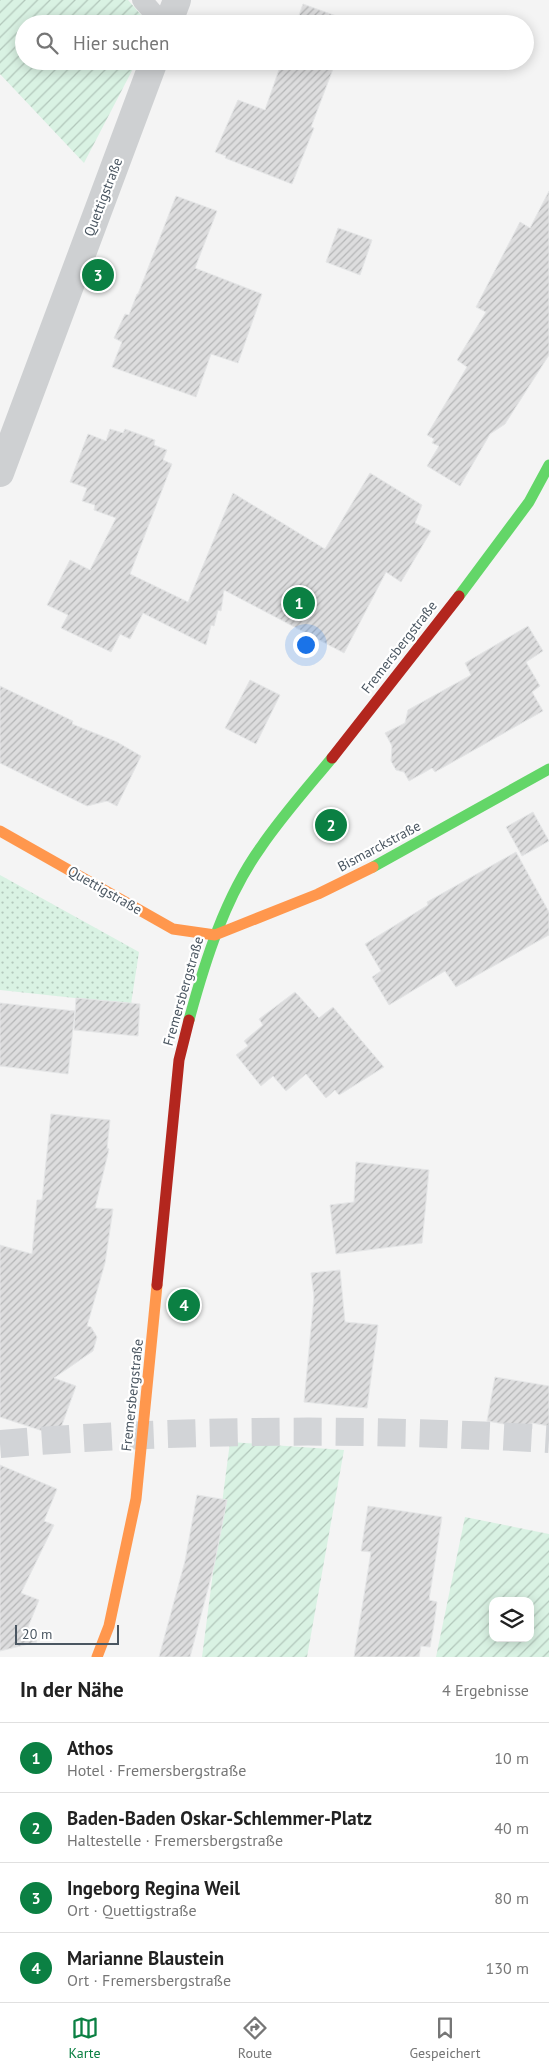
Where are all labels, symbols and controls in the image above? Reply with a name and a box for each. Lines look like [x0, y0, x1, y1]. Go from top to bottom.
search box [15, 15, 534, 70]
icon: search [33, 29, 61, 57]
text: Hier suchen [73, 31, 169, 55]
street label: Quettigstraße [80, 155, 126, 239]
pin: 3 [82, 256, 114, 294]
pin: 1 [283, 584, 315, 622]
street label: Fremersbergstraße [357, 597, 441, 697]
your location [293, 632, 319, 658]
pin: 2 [315, 806, 347, 844]
street label: Bismarckstraße [334, 817, 424, 875]
street label: Quettigstraße [65, 862, 145, 918]
street label: Fremersbergstraße [159, 934, 207, 1048]
pin: 4 [168, 1286, 200, 1324]
street label: Fremersbergstraße [117, 1338, 147, 1452]
map controls [489, 1597, 534, 1642]
button: layers [489, 1597, 534, 1642]
scale bar [15, 1622, 119, 1645]
text: 20 m [22, 1625, 52, 1643]
text: In der Nähe [20, 1676, 124, 1703]
text: 4 Ergebnisse [442, 1680, 529, 1700]
text: Athos [67, 1736, 113, 1760]
text: 1 [31, 1748, 41, 1768]
text: 10 m [494, 1748, 529, 1768]
text: Hotel · Fremersbergstraße [67, 1760, 246, 1780]
text: Baden-Baden Oskar-Schlemmer-Platz [67, 1806, 372, 1830]
text: 2 [31, 1818, 41, 1838]
text: 40 m [494, 1818, 529, 1838]
text: Haltestelle · Fremersbergstraße [67, 1830, 283, 1850]
text: Ingeborg Regina Weil [67, 1876, 240, 1900]
text: 3 [31, 1888, 41, 1908]
text: 80 m [494, 1888, 529, 1908]
text: Ort · Quettigstraße [67, 1900, 197, 1920]
text: Marianne Blaustein [67, 1946, 224, 1970]
text: 4 [31, 1958, 41, 1978]
text: 130 m [486, 1958, 529, 1978]
text: Ort · Fremersbergstraße [67, 1970, 231, 1990]
tab: Karte [69, 2014, 101, 2062]
tab: Route [238, 2014, 272, 2062]
tab: Gespeichert [409, 2014, 480, 2062]

